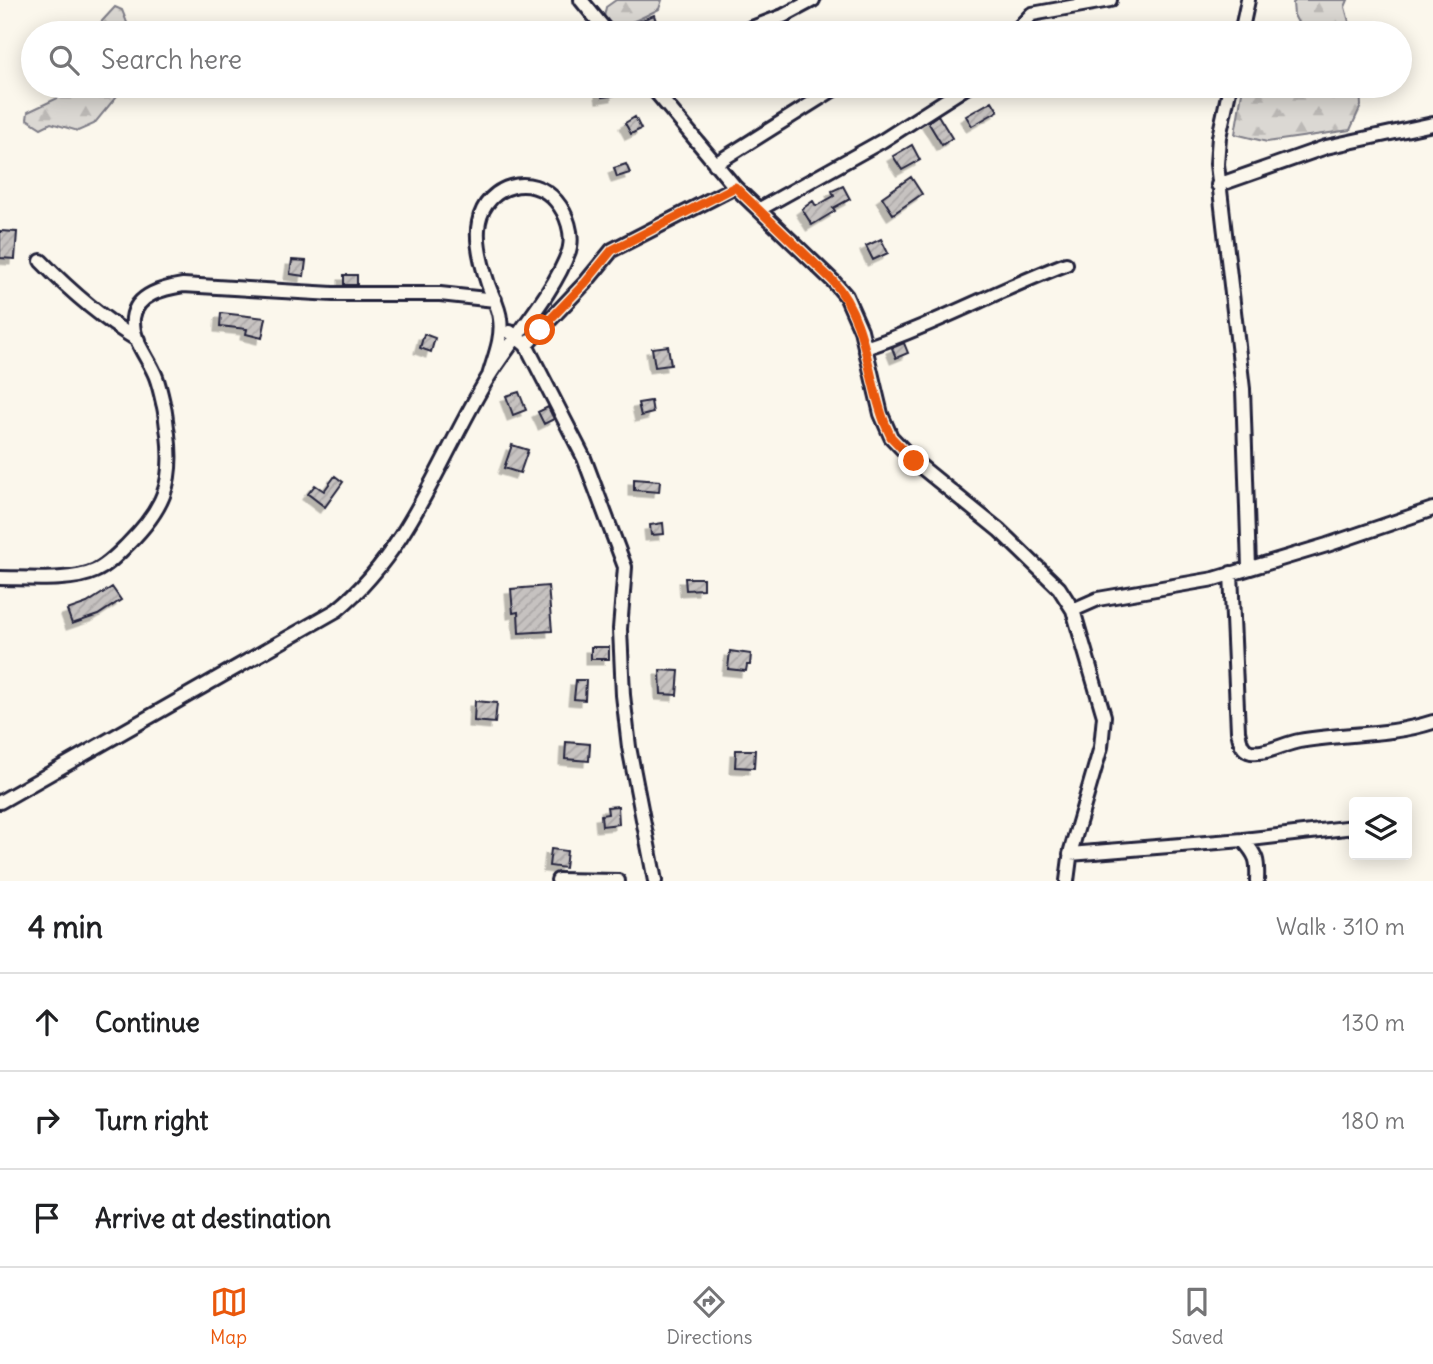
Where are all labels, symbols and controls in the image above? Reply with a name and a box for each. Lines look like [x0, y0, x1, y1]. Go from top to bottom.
search box [21, 21, 1412, 98]
icon: search [45, 41, 83, 79]
text: Search here [101, 43, 242, 76]
route start [524, 314, 555, 345]
route end [898, 445, 929, 476]
map controls [1349, 797, 1412, 860]
button: layers [1349, 797, 1412, 860]
text: 4 min [28, 908, 103, 946]
text: Walk · 310 m [1276, 912, 1405, 941]
icon: ahead [28, 1003, 66, 1041]
text: Continue [95, 1006, 200, 1039]
text: 130 m [1342, 1008, 1405, 1037]
icon: right [28, 1101, 66, 1139]
text: Turn right [95, 1104, 208, 1137]
text: 180 m [1342, 1106, 1405, 1135]
icon: arrive [28, 1199, 66, 1237]
text: Arrive at destination [95, 1202, 331, 1235]
tab: Map [210, 1283, 248, 1349]
tab: Directions [667, 1283, 752, 1349]
tab: Saved [1171, 1283, 1223, 1349]

